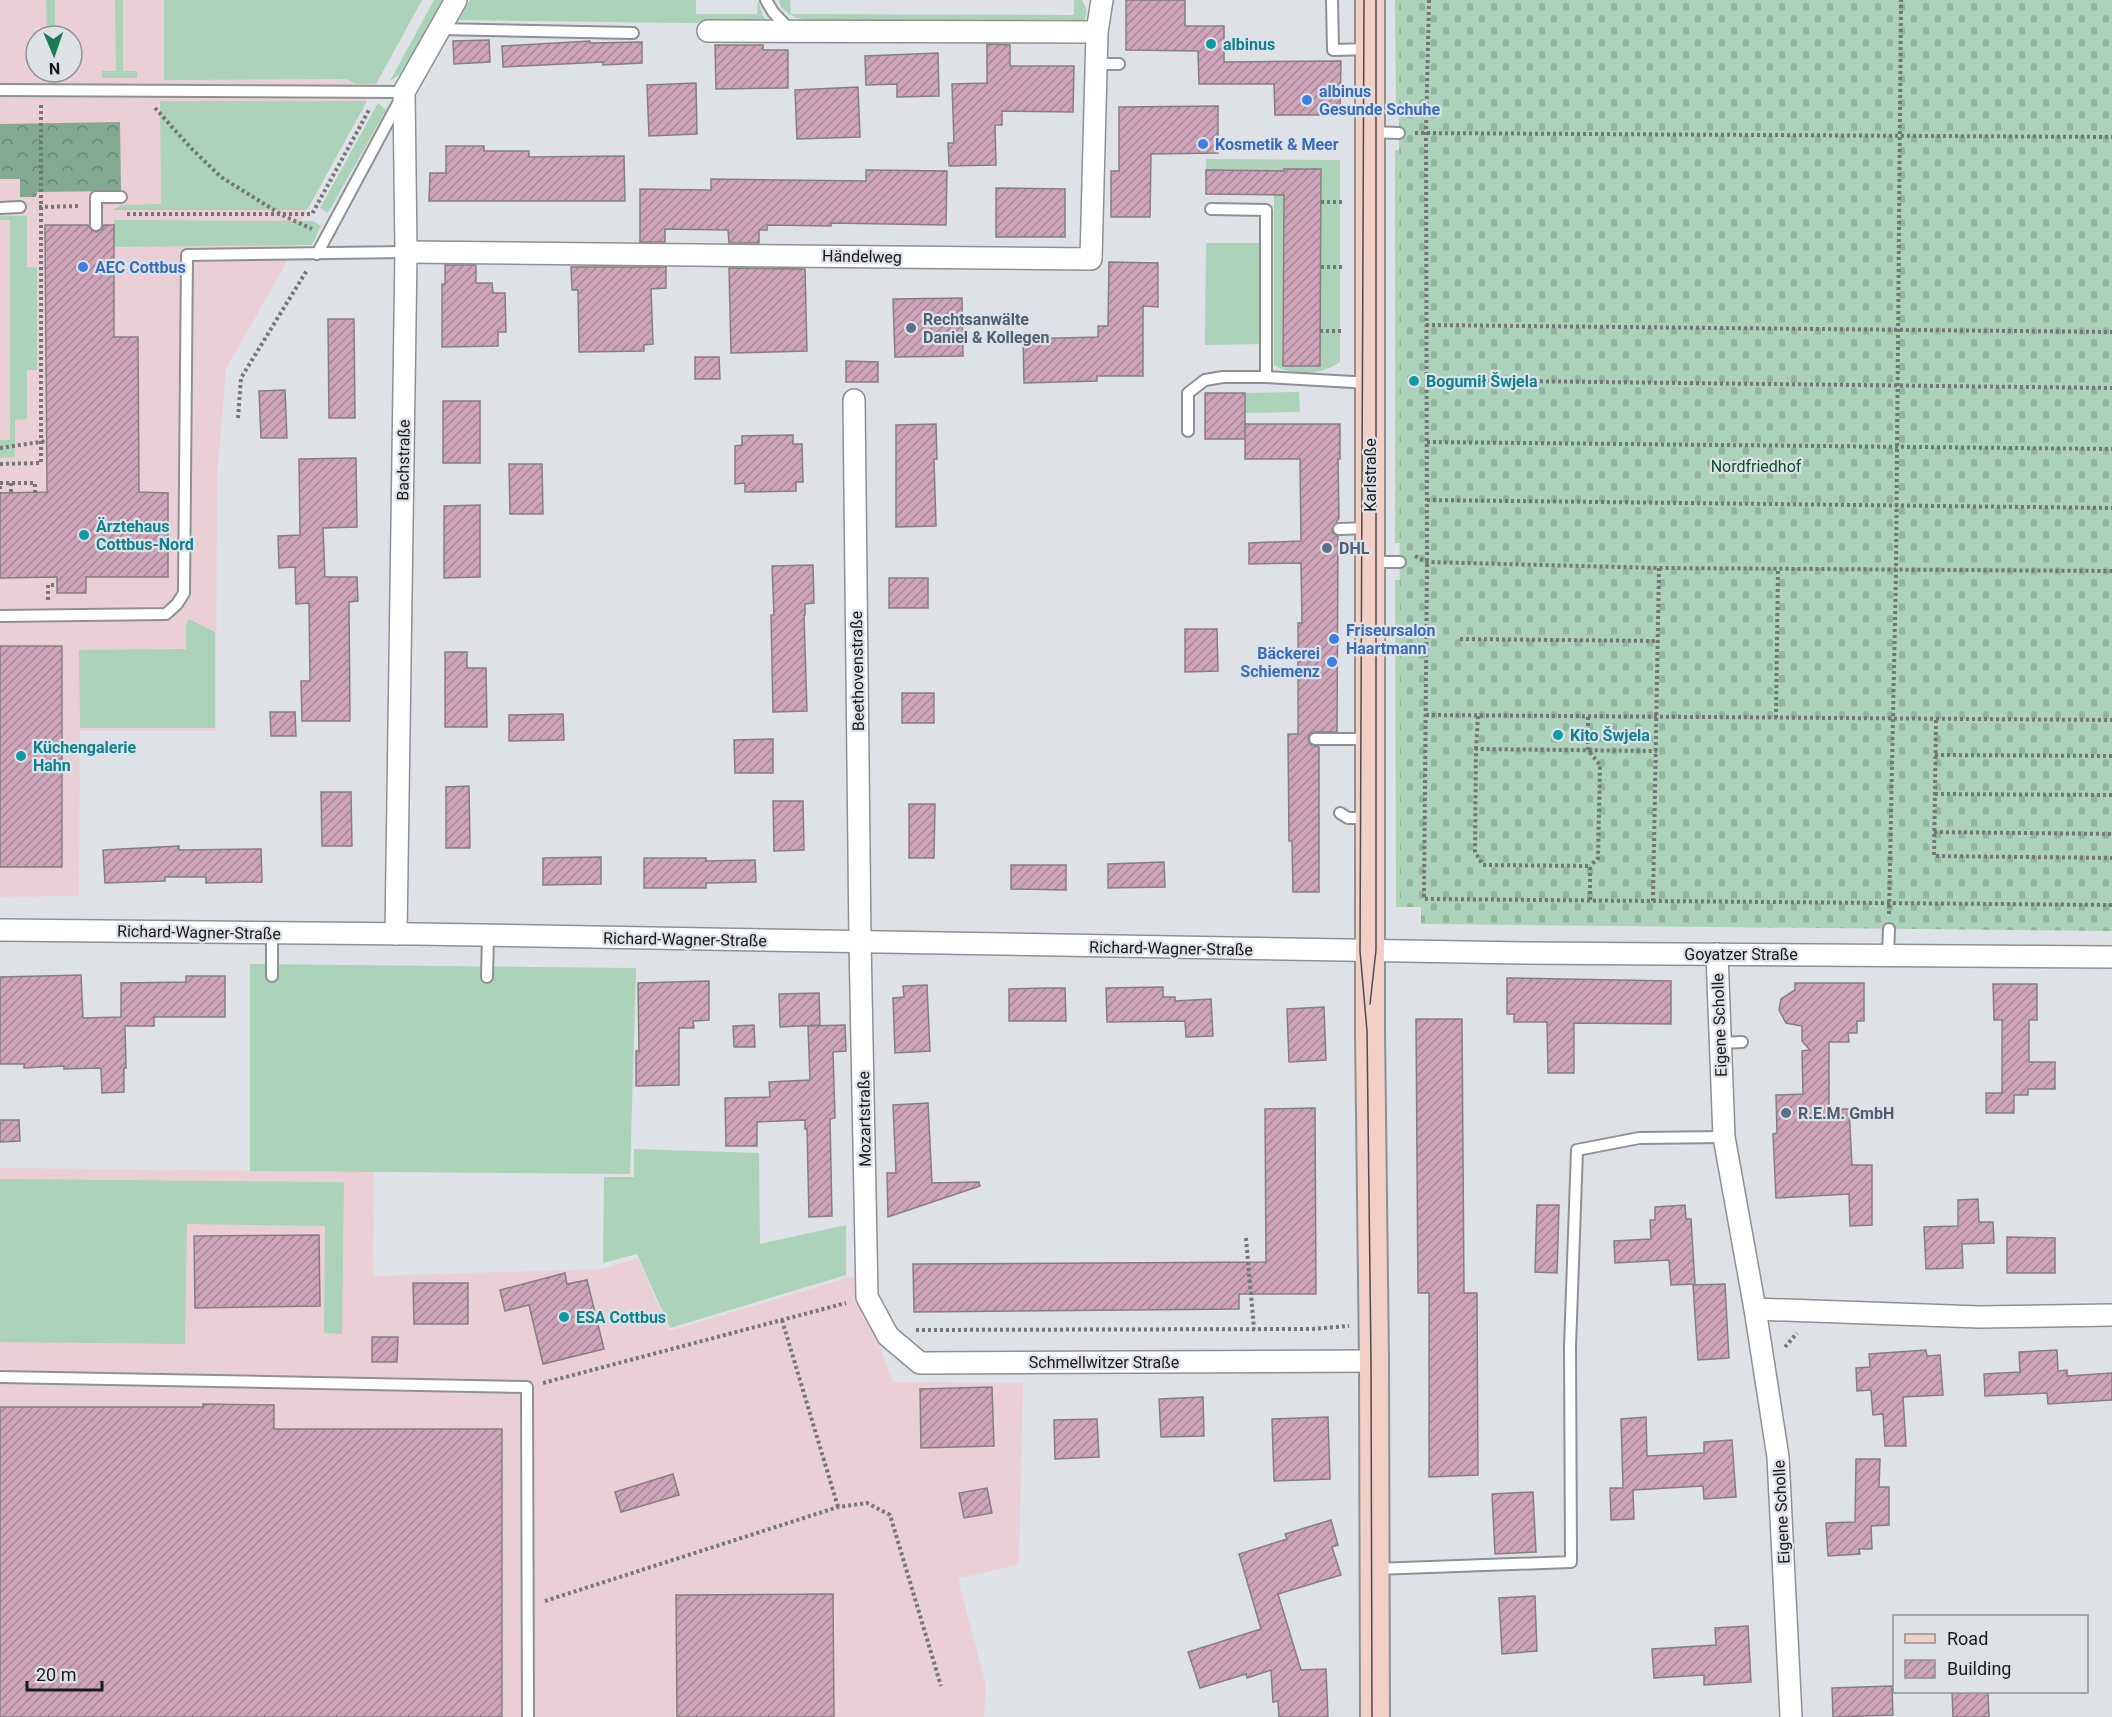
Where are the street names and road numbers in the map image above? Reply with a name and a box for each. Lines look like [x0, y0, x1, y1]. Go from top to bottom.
street label: Händelweg [822, 246, 902, 267]
street label: Bachstraße [393, 419, 414, 501]
street label: Karlstraße [1361, 438, 1380, 512]
street label: Beethovenstraße [847, 611, 868, 731]
street label: Richard-Wagner-Straße [117, 922, 281, 943]
street label: Richard-Wagner-Straße [603, 929, 767, 950]
street label: Richard-Wagner-Straße [1089, 938, 1253, 959]
street label: Goyatzer Straße [1684, 945, 1798, 964]
street label: Eigene Scholle [1708, 973, 1731, 1077]
street label: Mozartstraße [854, 1071, 875, 1167]
street label: Schmellwitzer Straße [1029, 1353, 1179, 1372]
street label: Eigene Scholle [1769, 1460, 1794, 1564]

